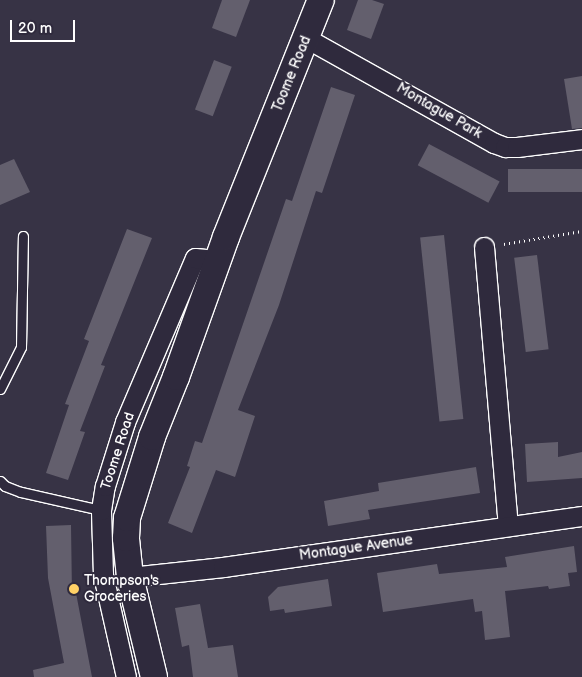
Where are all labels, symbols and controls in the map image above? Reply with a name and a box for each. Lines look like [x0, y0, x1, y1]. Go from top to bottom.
scale bar [12, 10, 78, 42]
text: 20 m [18, 19, 52, 38]
street label: Toome Road [269, 34, 315, 114]
street label: Montague Park [393, 80, 485, 142]
street label: Toome Road [98, 410, 138, 492]
street label: Montague Avenue [298, 532, 414, 564]
place label: Thompson's Groceries [84, 573, 159, 606]
marker: Thompson's Groceries [68, 583, 80, 595]

